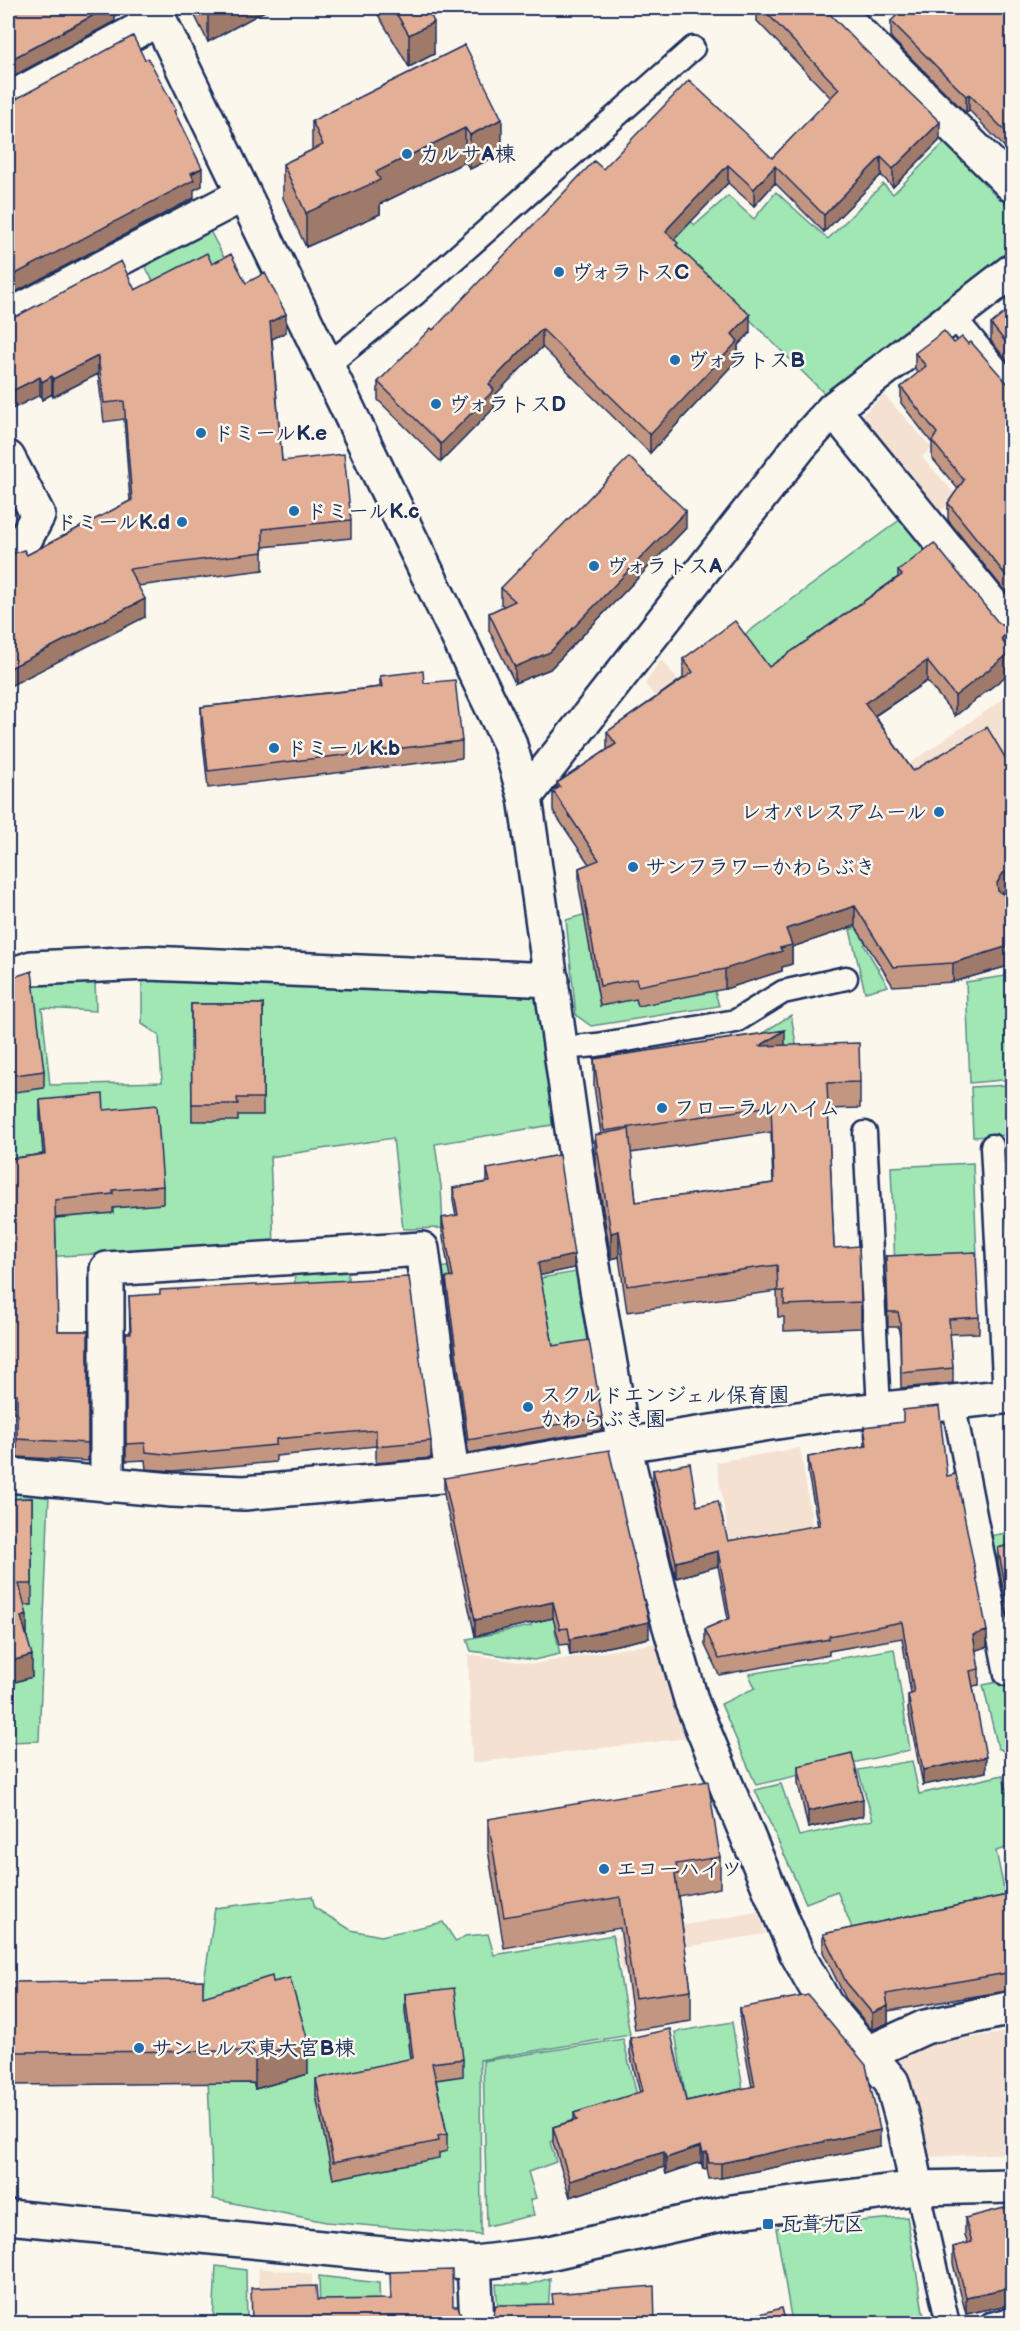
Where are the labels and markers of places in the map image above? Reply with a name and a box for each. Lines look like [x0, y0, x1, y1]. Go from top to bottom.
place label: カルサA棟 [419, 142, 515, 167]
marker: カルサA棟 [400, 147, 414, 161]
place label: ヴォラトスC [571, 260, 689, 285]
marker: ヴォラトスC [552, 265, 566, 279]
place label: ヴォラトスB [687, 348, 805, 373]
marker: ヴォラトスB [668, 353, 682, 367]
place label: ヴォラトスD [448, 392, 566, 417]
marker: ヴォラトスD [429, 397, 443, 411]
place label: ドミールK.e [213, 421, 327, 446]
marker: ドミールK.e [194, 426, 208, 440]
place label: ドミールK.c [306, 499, 420, 524]
marker: ドミールK.c [287, 504, 301, 518]
place label: ドミールK.d [56, 510, 170, 535]
marker: ドミールK.d [175, 515, 189, 529]
place label: ヴォラトスA [606, 554, 722, 579]
marker: ヴォラトスA [587, 559, 601, 573]
place label: ドミールK.b [286, 736, 400, 761]
marker: ドミールK.b [267, 741, 281, 755]
place label: レオパレスアムール [741, 800, 927, 825]
marker: レオパレスアムール [932, 805, 946, 819]
place label: サンフラワーかわらぶき [645, 855, 876, 880]
marker: サンフラワーかわらぶき [626, 860, 640, 874]
place label: フローラルハイム [674, 1096, 840, 1121]
marker: フローラルハイム [655, 1101, 669, 1115]
place label: スクルドエンジェル保育園 かわらぶき園 [540, 1383, 789, 1432]
marker: スクルドエンジェル保育園 かわらぶき園 [521, 1400, 535, 1414]
place label: エコーハイツ [616, 1857, 742, 1882]
marker: エコーハイツ [597, 1862, 611, 1876]
place label: サンヒルズ東大宮B棟 [151, 2036, 355, 2061]
marker: サンヒルズ東大宮B棟 [132, 2041, 146, 2055]
place label: 瓦葺九区 [780, 2212, 864, 2237]
marker: 瓦葺九区 [761, 2217, 775, 2231]

